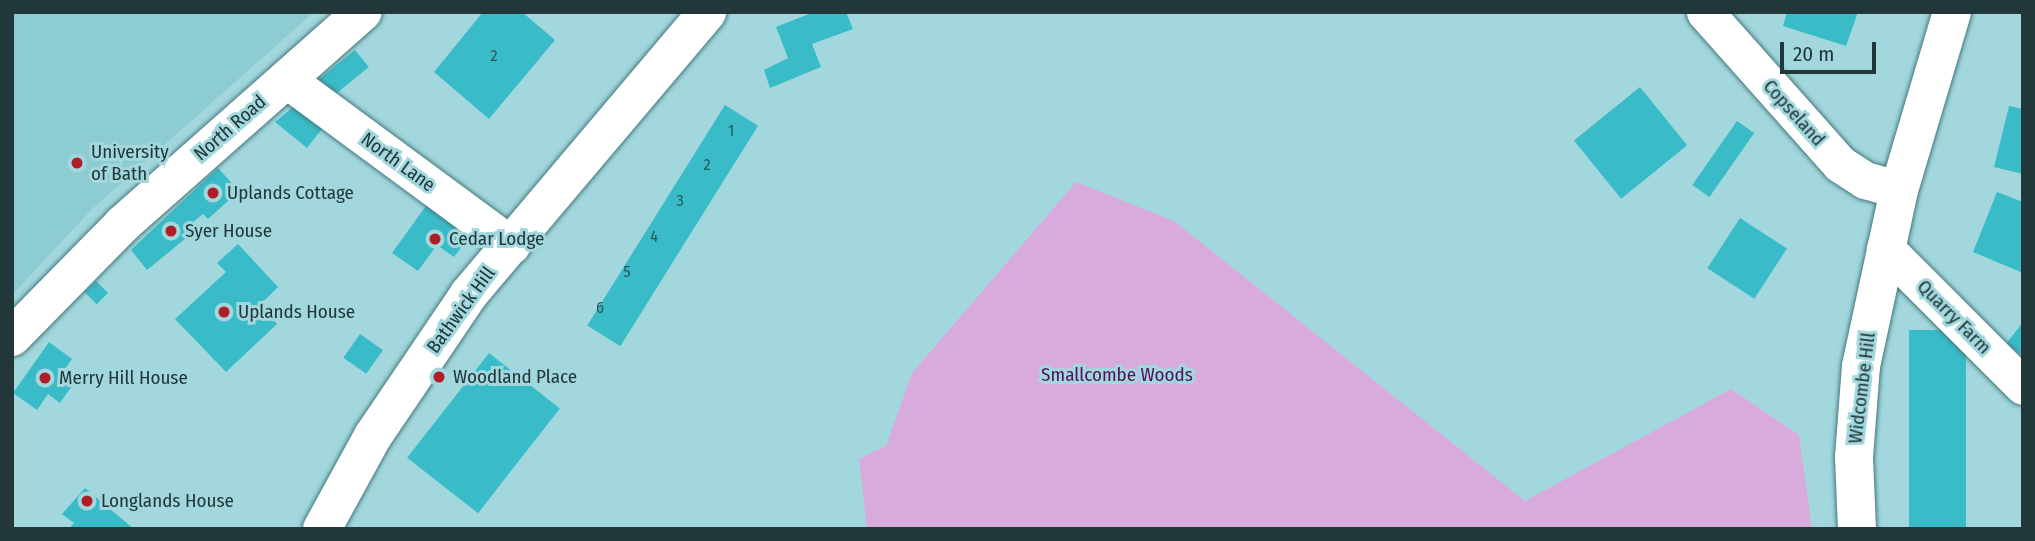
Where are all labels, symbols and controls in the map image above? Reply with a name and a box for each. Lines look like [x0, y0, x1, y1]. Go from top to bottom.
scale bar [1783, 28, 1879, 72]
text: 20 m [1793, 41, 1834, 67]
house number: 2 [490, 46, 498, 66]
street label: Copseland [1758, 75, 1830, 151]
street label: North Road [189, 90, 271, 166]
house number: 1 [728, 121, 734, 141]
street label: North Lane [357, 128, 439, 196]
place label: University of Bath [91, 141, 169, 185]
marker: University of Bath [69, 155, 85, 171]
house number: 2 [703, 155, 711, 175]
place label: Uplands Cottage [227, 182, 354, 204]
marker: Uplands Cottage [205, 185, 221, 201]
house number: 3 [676, 191, 684, 211]
place label: Syer House [185, 220, 272, 242]
marker: Syer House [163, 223, 179, 239]
house number: 4 [650, 227, 658, 247]
place label: Cedar Lodge [449, 228, 544, 250]
marker: Cedar Lodge [427, 231, 443, 247]
street label: Bathwick Hill [422, 262, 500, 358]
house number: 5 [623, 262, 631, 282]
street label: Quarry Farm [1912, 275, 1996, 359]
house number: 6 [596, 298, 604, 318]
place label: Uplands House [238, 301, 355, 323]
marker: Uplands House [216, 304, 232, 320]
street label: Widcombe Hill [1844, 331, 1880, 445]
park label: Smallcombe Woods [1041, 364, 1193, 386]
place label: Woodland Place [453, 366, 577, 388]
place label: Merry Hill House [59, 367, 188, 389]
marker: Woodland Place [431, 369, 447, 385]
marker: Merry Hill House [37, 370, 53, 386]
place label: Longlands House [101, 490, 234, 512]
marker: Longlands House [79, 493, 95, 509]

